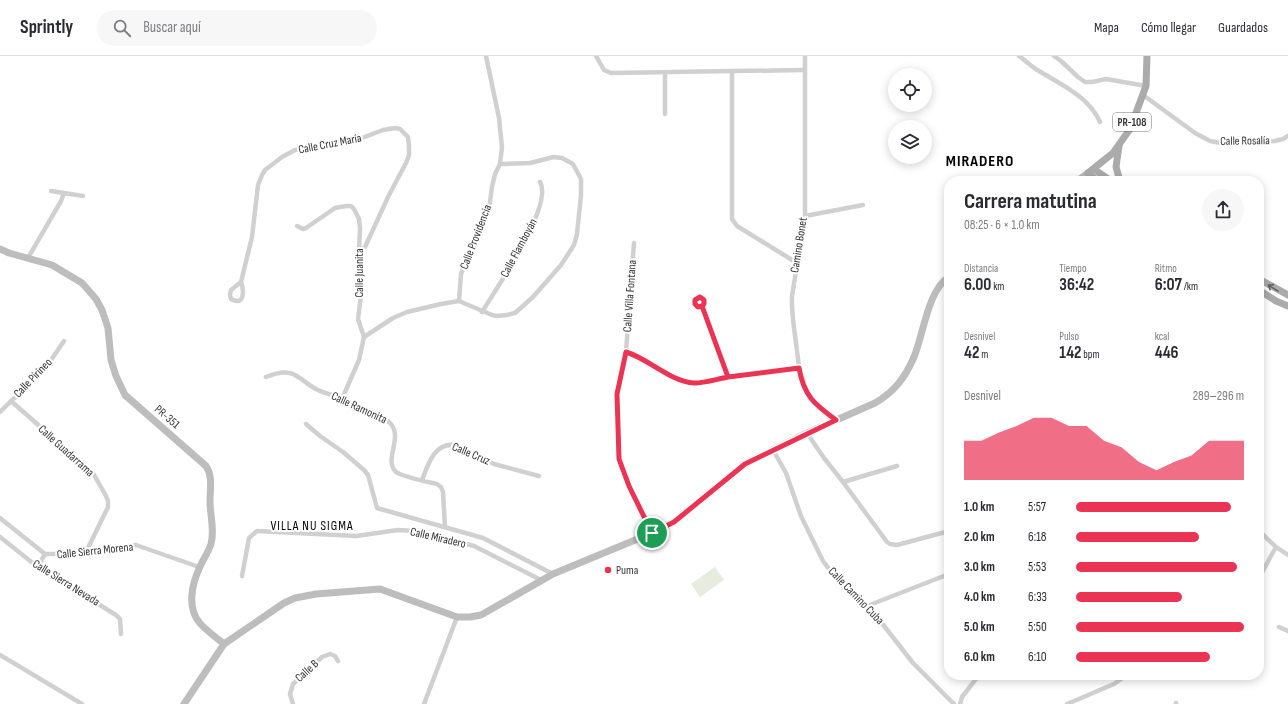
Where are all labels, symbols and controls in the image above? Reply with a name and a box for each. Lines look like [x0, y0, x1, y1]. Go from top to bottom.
search box [97, 10, 377, 46]
text: Sprintly [20, 16, 73, 39]
icon: search [111, 17, 133, 39]
text: Buscar aquí [143, 18, 201, 37]
text: Mapa [1094, 19, 1119, 36]
text: Cómo llegar [1141, 19, 1196, 36]
text: Guardados [1218, 19, 1268, 36]
map controls [888, 68, 932, 164]
button: locate [888, 68, 932, 112]
road number: PR-108 [1113, 113, 1151, 131]
button: layers [888, 120, 932, 164]
street label: Calle Cruz María [297, 130, 363, 157]
street label: Calle Rosalía [1220, 133, 1270, 149]
district label: MIRADERO [946, 152, 1014, 171]
text: Carrera matutina [964, 188, 1097, 215]
button: share [1202, 189, 1244, 231]
street label: Calle Providencia [457, 202, 495, 271]
street label: Calle Flamboyán [497, 216, 541, 280]
street label: Camino Bonet [787, 216, 811, 274]
text: 08:25 · 6 × 1.0 km [964, 217, 1040, 233]
street label: Calle Juanita [352, 248, 367, 298]
street label: Calle Villa Fontana [620, 259, 640, 333]
text: Distancia [964, 262, 998, 275]
text: Tiempo [1059, 262, 1086, 275]
text: Ritmo [1155, 262, 1177, 275]
text: 6.00 [964, 275, 991, 295]
text: 36:42 [1059, 275, 1094, 295]
text: 6:07 [1155, 275, 1182, 295]
text: km [991, 280, 1004, 293]
text: /km [1182, 280, 1198, 293]
one-way arrow [1267, 283, 1279, 291]
text: Desnivel [964, 330, 995, 343]
text: Pulso [1059, 330, 1079, 343]
text: kcal [1155, 330, 1169, 343]
text: 42 [964, 343, 979, 363]
text: 142 [1059, 343, 1082, 363]
text: 446 [1155, 343, 1179, 363]
text: m [979, 348, 988, 361]
text: bpm [1082, 348, 1099, 361]
street label: Calle Pirineo [10, 355, 56, 401]
text: Desnivel [964, 388, 1001, 404]
text: 289–296 m [1193, 388, 1244, 404]
street label: Calle Ramonita [329, 389, 390, 428]
street label: PR-351 [151, 402, 183, 433]
street label: Calle Guadarrama [35, 422, 97, 480]
street label: Calle Cruz [450, 439, 493, 469]
text: 1.0 km [964, 499, 994, 515]
text: 5:57 [1028, 499, 1046, 515]
pin [635, 516, 669, 550]
district label: VILLA NU SIGMA [271, 518, 353, 534]
icon: arrive [641, 522, 663, 544]
street label: Calle Miradero [409, 524, 467, 552]
text: 2.0 km [964, 529, 995, 545]
text: 6:18 [1028, 529, 1046, 545]
street label: Calle Sierra Morena [56, 539, 134, 562]
street label: Calle Sierra Nevada [30, 556, 103, 610]
text: 3.0 km [964, 559, 995, 575]
text: 5:53 [1028, 559, 1046, 575]
place label: Puma [616, 563, 639, 578]
street label: Calle Camino Cuba [825, 564, 887, 628]
marker: Puma [603, 565, 613, 575]
text: 4.0 km [964, 589, 995, 605]
text: 6:33 [1028, 589, 1047, 605]
text: 5.0 km [964, 619, 995, 635]
text: 5:50 [1028, 619, 1047, 635]
text: 6.0 km [964, 649, 995, 665]
text: 6:10 [1028, 649, 1047, 665]
street label: Calle B [292, 656, 322, 686]

